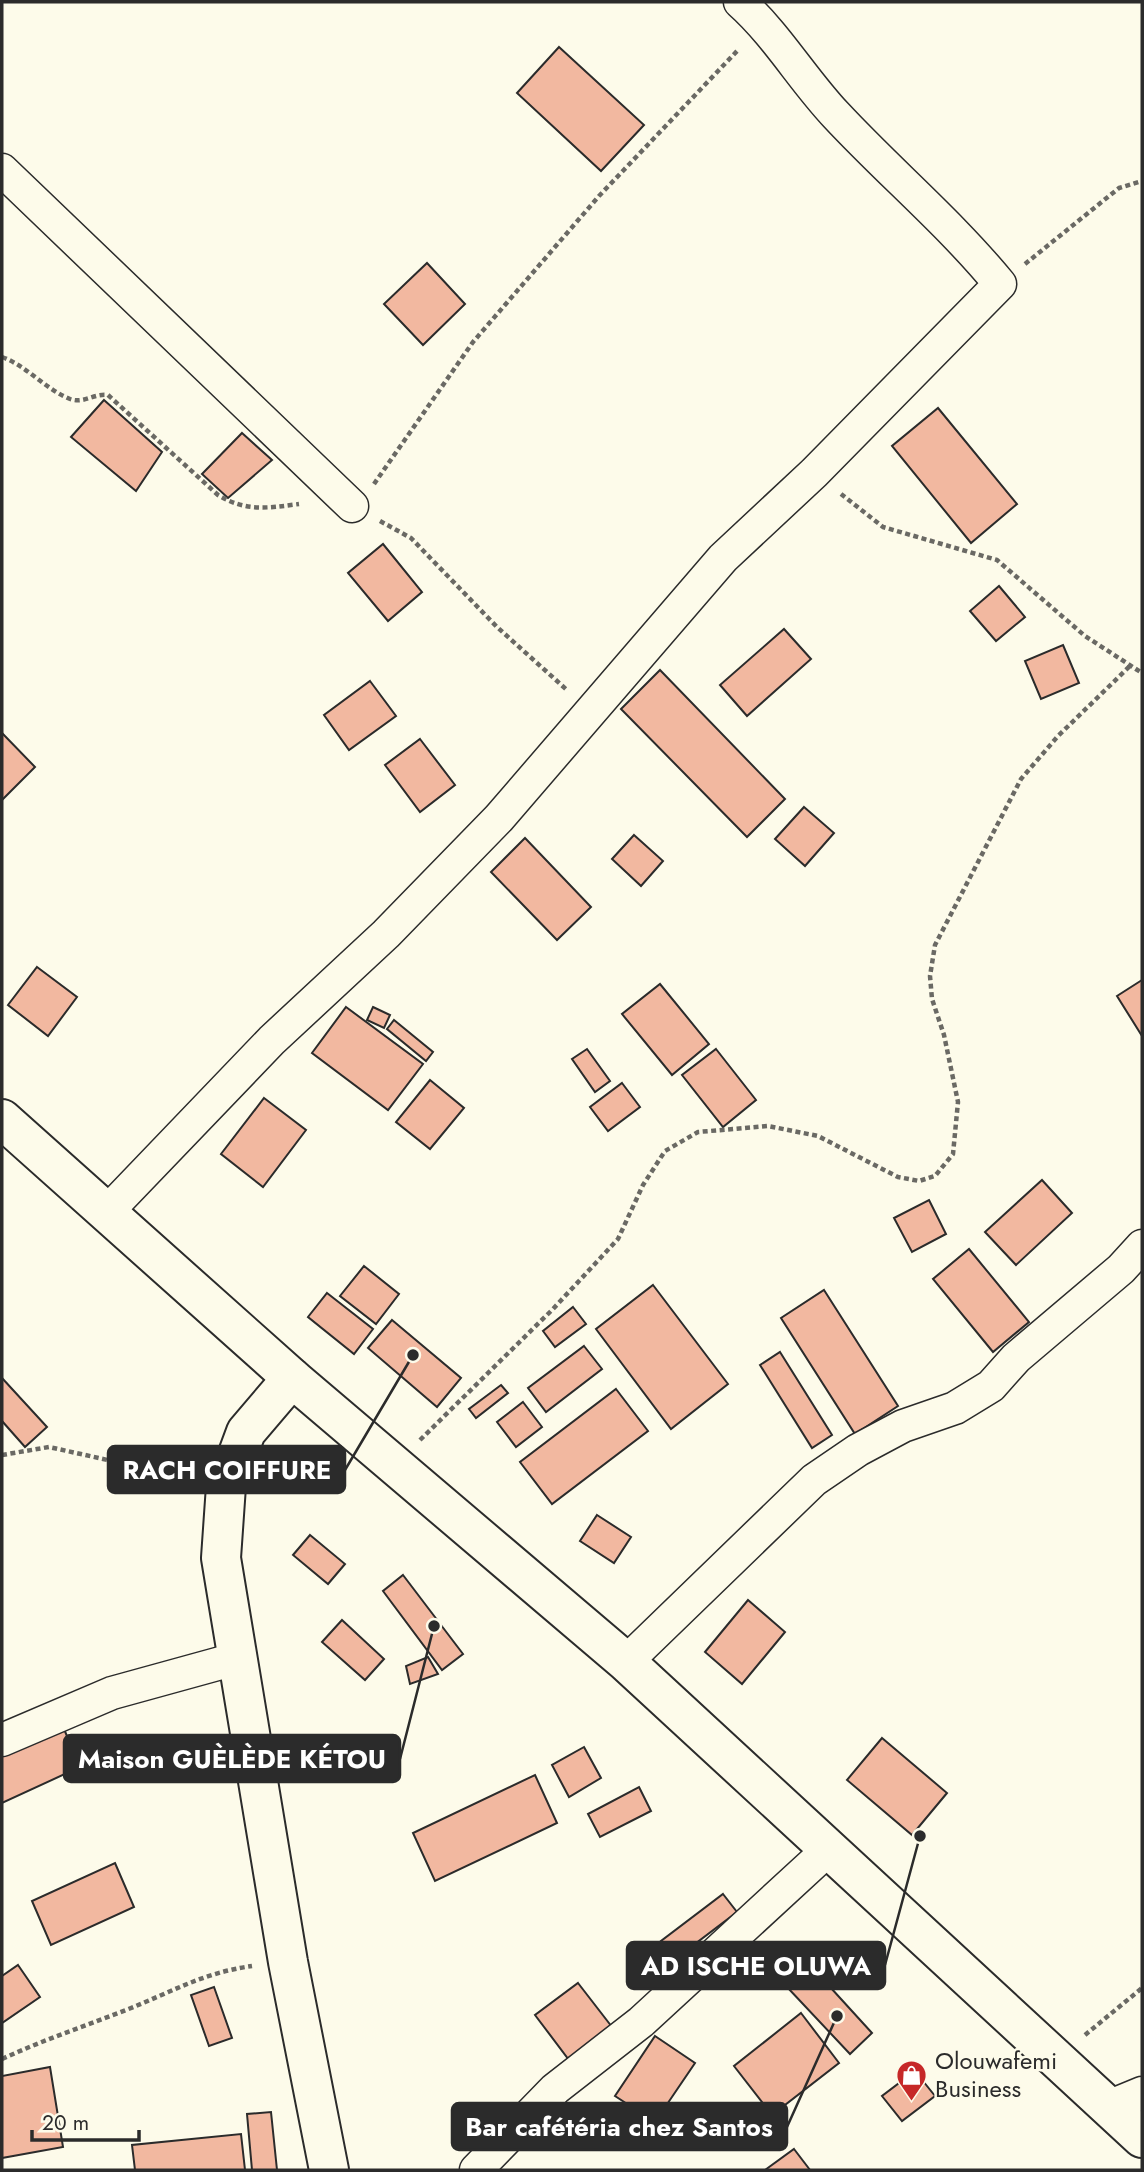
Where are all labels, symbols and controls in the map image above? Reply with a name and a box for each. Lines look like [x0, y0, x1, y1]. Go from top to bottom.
callout: RACH COIFFURE [108, 1446, 345, 1493]
text: RACH COIFFURE [123, 1451, 332, 1489]
callout: Maison GUÈLÈDE KÉTOU [64, 1735, 400, 1782]
text: Maison GUÈLÈDE KÉTOU [78, 1740, 386, 1778]
callout: AD ISCHE OLUWA [627, 1942, 885, 1989]
text: AD ISCHE OLUWA [640, 1947, 872, 1985]
place label: Olouwafemi Business [935, 2043, 1057, 2106]
shop icon: Olouwafemi Business [895, 2058, 929, 2102]
scale bar [32, 2098, 138, 2142]
callout: Bar cafétéria chez Santos [452, 2103, 787, 2150]
text: 20 m [42, 2108, 89, 2138]
text: Bar cafétéria chez Santos [465, 2108, 773, 2146]

